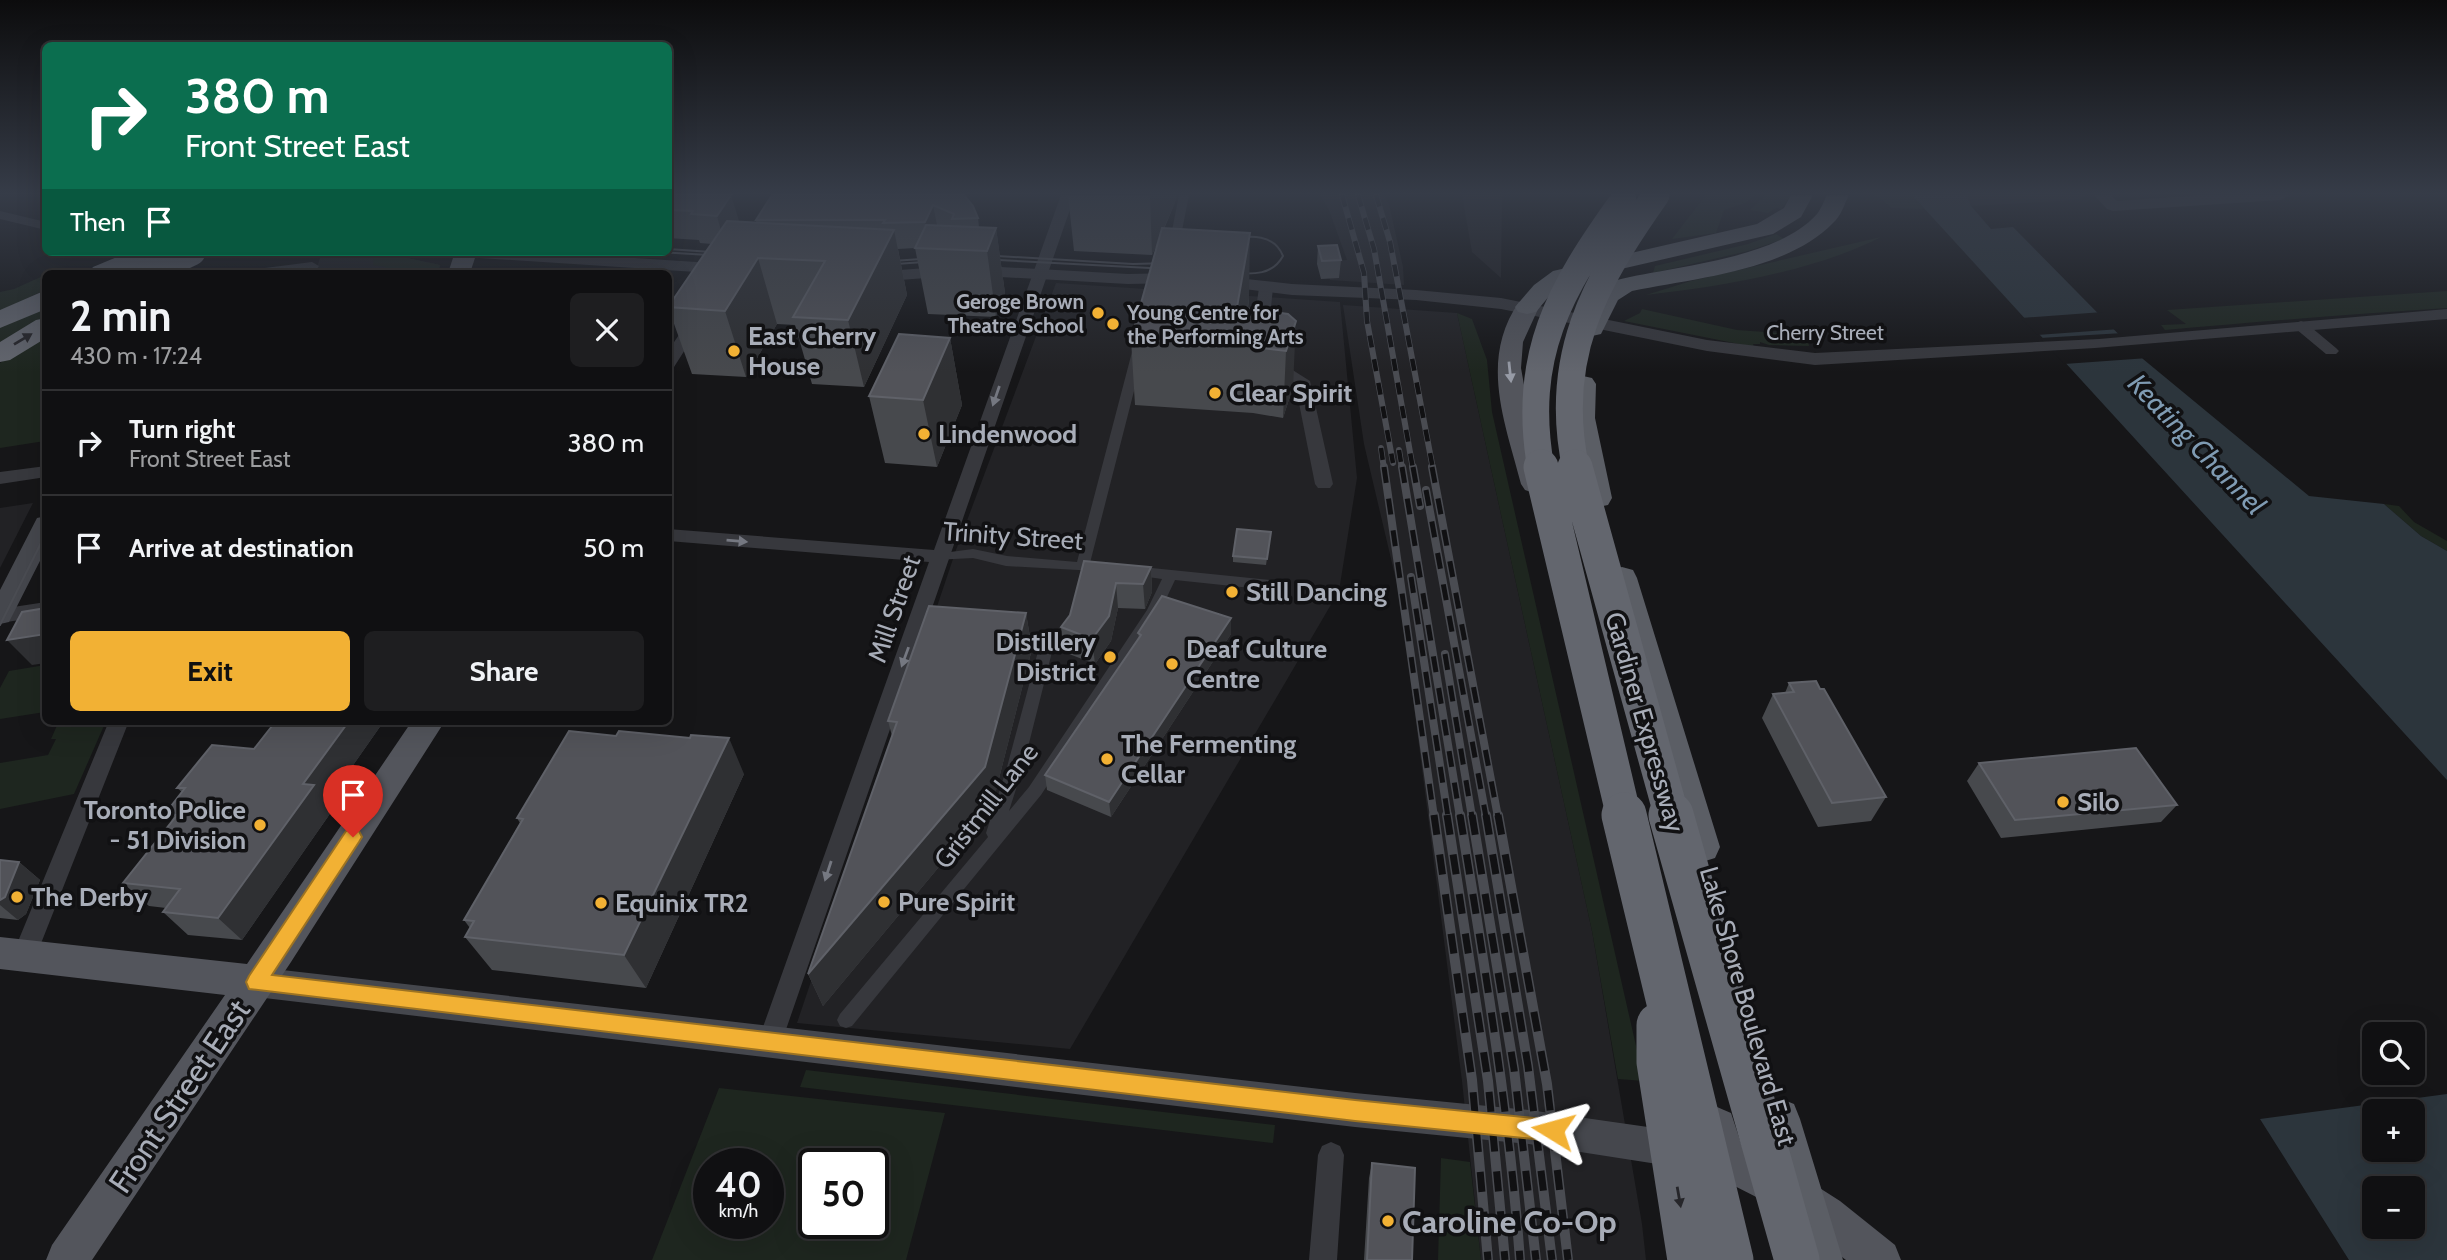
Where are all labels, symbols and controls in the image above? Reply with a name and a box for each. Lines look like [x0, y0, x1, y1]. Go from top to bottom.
text: 380 m [185, 66, 329, 125]
icon: right [70, 70, 161, 161]
text: Front Street East [185, 126, 410, 165]
icon: arrive [140, 203, 178, 241]
text: Then [70, 206, 126, 238]
place label: Geroge Brown Theatre School [948, 289, 1084, 338]
text: 2 min [70, 290, 171, 342]
button: close [570, 293, 644, 367]
place label: Young Centre for the Performing Arts [1126, 300, 1304, 349]
marker: Geroge Brown Theatre School [1090, 305, 1106, 321]
marker: Young Centre for the Performing Arts [1105, 316, 1121, 332]
place label: East Cherry House [748, 320, 876, 382]
street label: Cherry Street [1766, 320, 1884, 345]
one-way arrow [13, 333, 32, 346]
text: 430 m · 17:24 [70, 342, 202, 370]
marker: East Cherry House [726, 343, 742, 359]
one-way arrow [1505, 361, 1516, 383]
water label: Keating Channel [2121, 366, 2273, 522]
place label: Clear Spirit [1229, 377, 1352, 409]
one-way arrow [990, 385, 1001, 406]
marker: Clear Spirit [1207, 385, 1223, 401]
text: Turn right [129, 413, 235, 445]
place label: Lindenwood [938, 418, 1077, 450]
icon: right [70, 424, 108, 462]
marker: Lindenwood [916, 426, 932, 442]
text: 380 m [567, 427, 644, 459]
text: Front Street East [129, 445, 291, 473]
street label: Trinity Street [942, 515, 1084, 557]
icon: arrive [70, 529, 108, 567]
text: Arrive at destination [129, 532, 354, 564]
text: 50 m [583, 532, 644, 564]
one-way arrow [726, 536, 748, 547]
street label: Mill Street [861, 551, 927, 667]
place label: Still Dancing [1246, 576, 1387, 608]
marker: Still Dancing [1224, 584, 1240, 600]
street label: Gardiner Expressway [1598, 608, 1692, 836]
place label: Distillery District [996, 626, 1096, 688]
button: Exit [70, 631, 350, 711]
button: Share [364, 631, 644, 711]
place label: Deaf Culture Centre [1186, 633, 1327, 695]
one-way arrow [899, 646, 910, 667]
marker: Distillery District [1102, 649, 1118, 665]
marker: Deaf Culture Centre [1164, 656, 1180, 672]
place label: The Fermenting Cellar [1121, 728, 1296, 790]
street label: Gristmill Lane [927, 737, 1045, 875]
marker: The Fermenting Cellar [1099, 751, 1115, 767]
pin [323, 765, 383, 837]
icon: arrive [334, 776, 372, 814]
place label: Silo [2077, 786, 2120, 818]
place label: Toronto Police - 51 Division [83, 794, 246, 856]
marker: Silo [2055, 794, 2071, 810]
marker: Toronto Police - 51 Division [252, 817, 268, 833]
one-way arrow [823, 861, 833, 882]
street label: Lake Shore Boulevard East [1693, 863, 1803, 1149]
place label: The Derby [31, 881, 148, 913]
place label: Pure Spirit [898, 886, 1015, 918]
place label: Equinix TR2 [615, 887, 749, 919]
marker: The Derby [9, 889, 25, 905]
marker: Pure Spirit [876, 894, 892, 910]
marker: Equinix TR2 [593, 895, 609, 911]
street label: Front Street East [100, 992, 258, 1200]
map controls [2362, 1022, 2425, 1239]
button: search [2362, 1022, 2425, 1085]
position arrow [1516, 1093, 1590, 1167]
button: + [2362, 1099, 2425, 1162]
speed limit sign: 50 [798, 1148, 889, 1239]
text: 40 [715, 1163, 762, 1206]
button: − [2362, 1176, 2425, 1239]
one-way arrow [1674, 1186, 1685, 1208]
text: km/h [719, 1200, 758, 1222]
place label: Caroline Co-Op [1402, 1202, 1617, 1241]
marker: Caroline Co-Op [1380, 1213, 1396, 1229]

